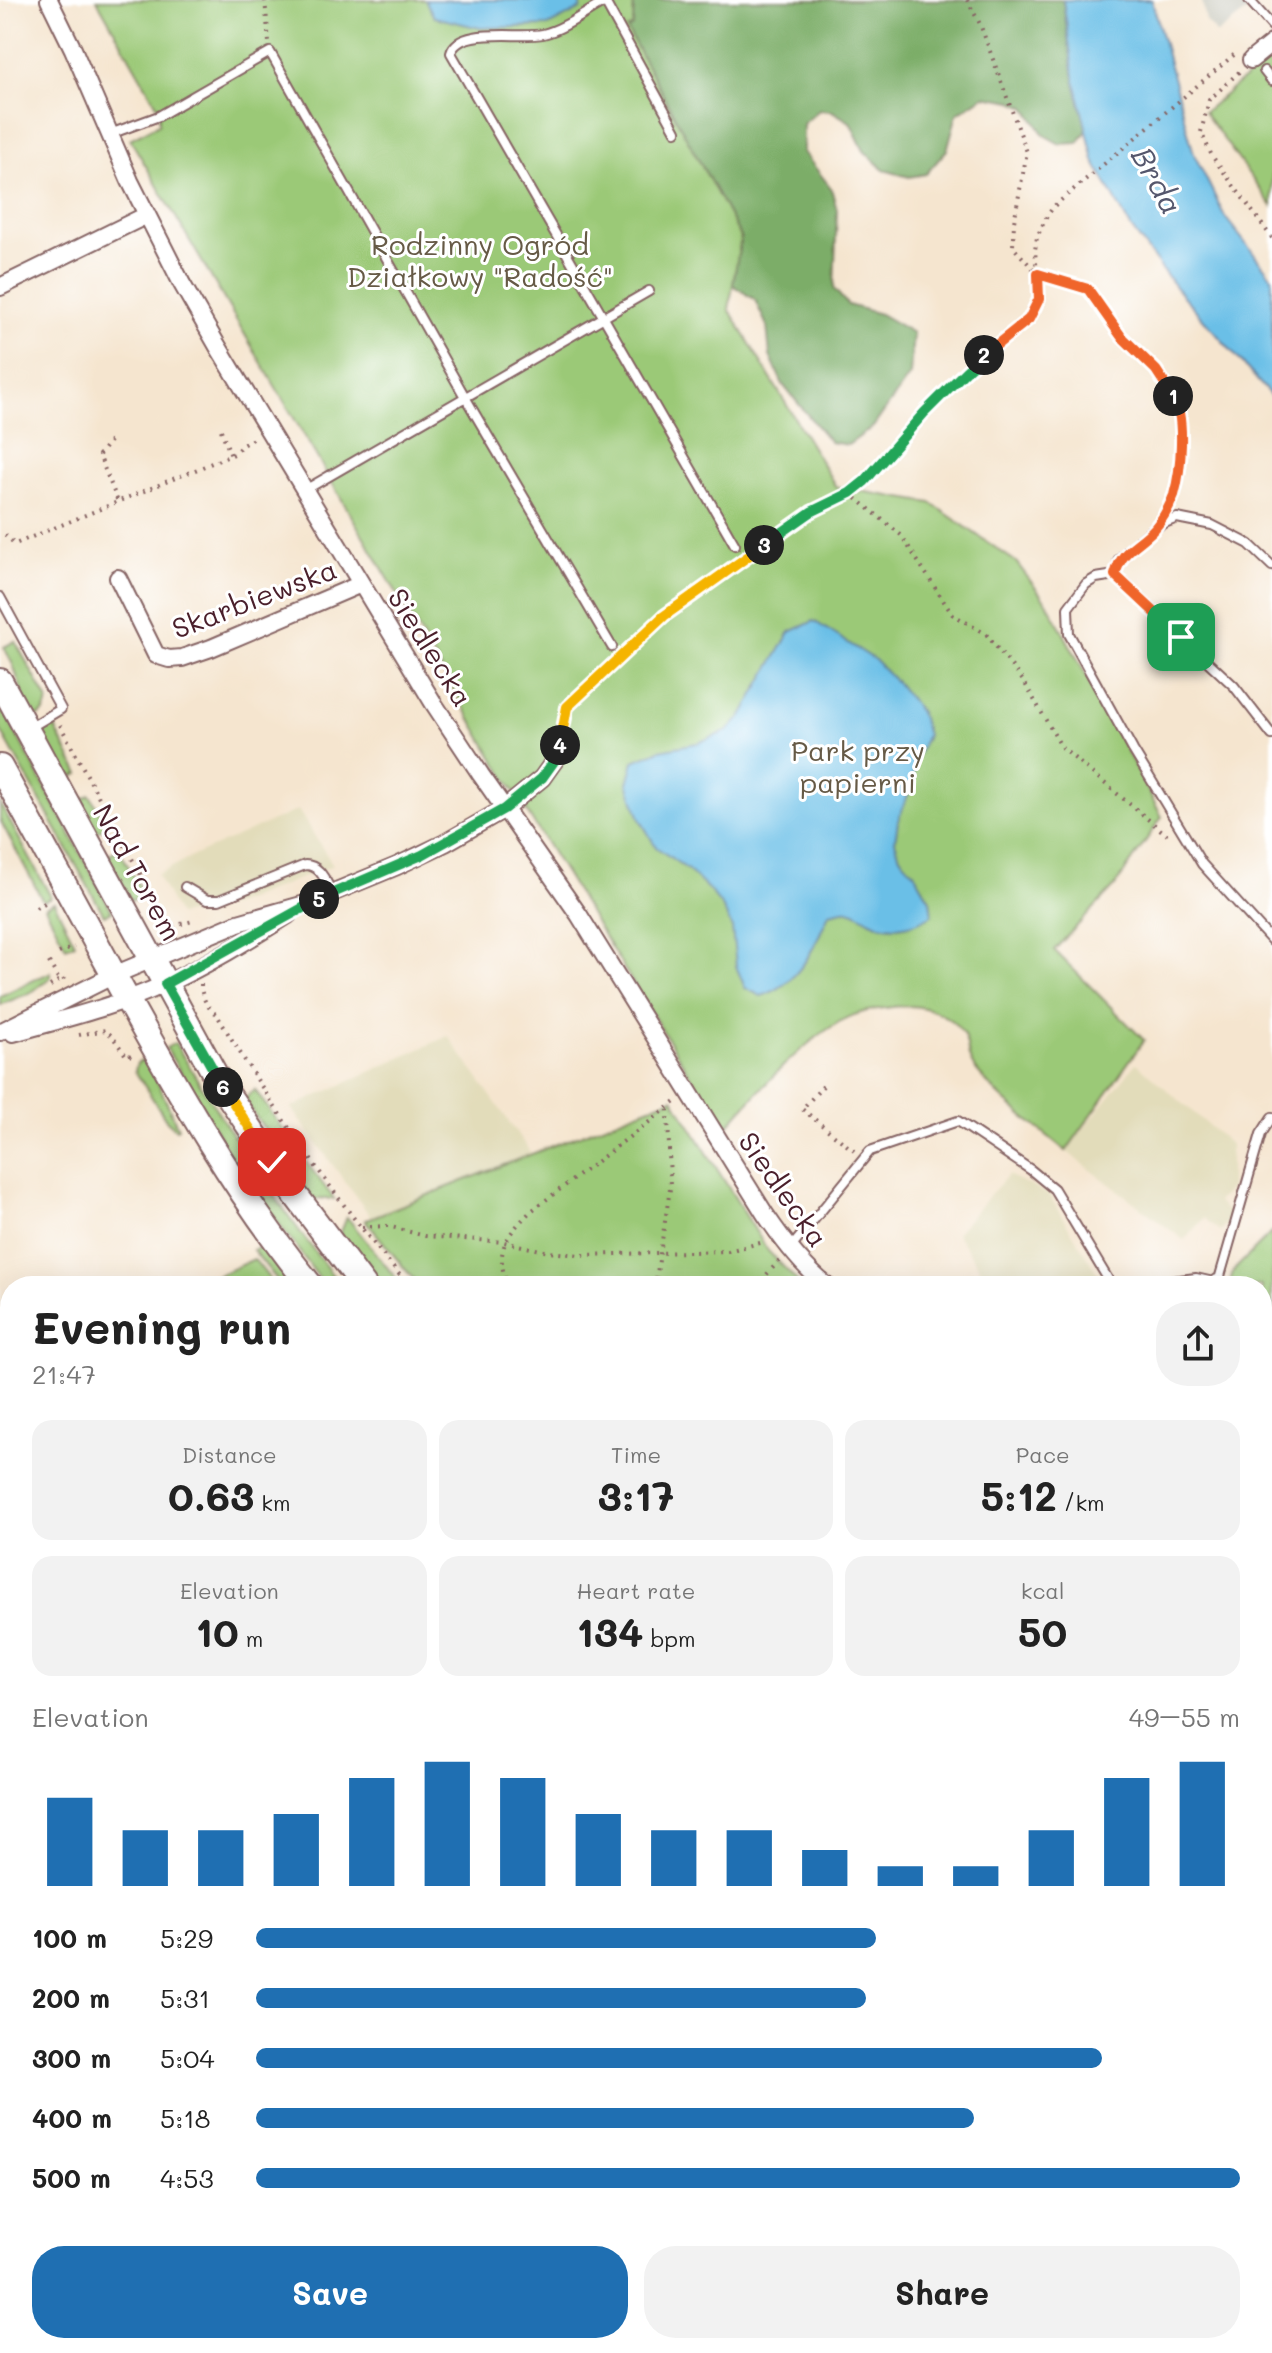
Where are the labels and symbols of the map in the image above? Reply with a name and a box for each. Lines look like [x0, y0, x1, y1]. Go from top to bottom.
water label: Brda [1123, 139, 1193, 221]
park label: Rodzinny Ogród Działkowy "Radość" [347, 226, 613, 294]
pin: 2 [964, 335, 1004, 375]
pin: 1 [1153, 376, 1193, 416]
pin: 3 [744, 525, 784, 565]
street label: Skarbiewska [167, 550, 341, 646]
street label: Siedlecka [381, 581, 481, 713]
pin [1147, 603, 1215, 671]
pin: 4 [540, 725, 580, 765]
park label: Park przy papierni [791, 732, 925, 800]
street label: Nad Torem [86, 797, 190, 947]
pin: 5 [299, 879, 339, 919]
pin: 6 [203, 1067, 243, 1107]
street label: Siedlecka [731, 1124, 837, 1254]
pin [238, 1128, 306, 1196]

